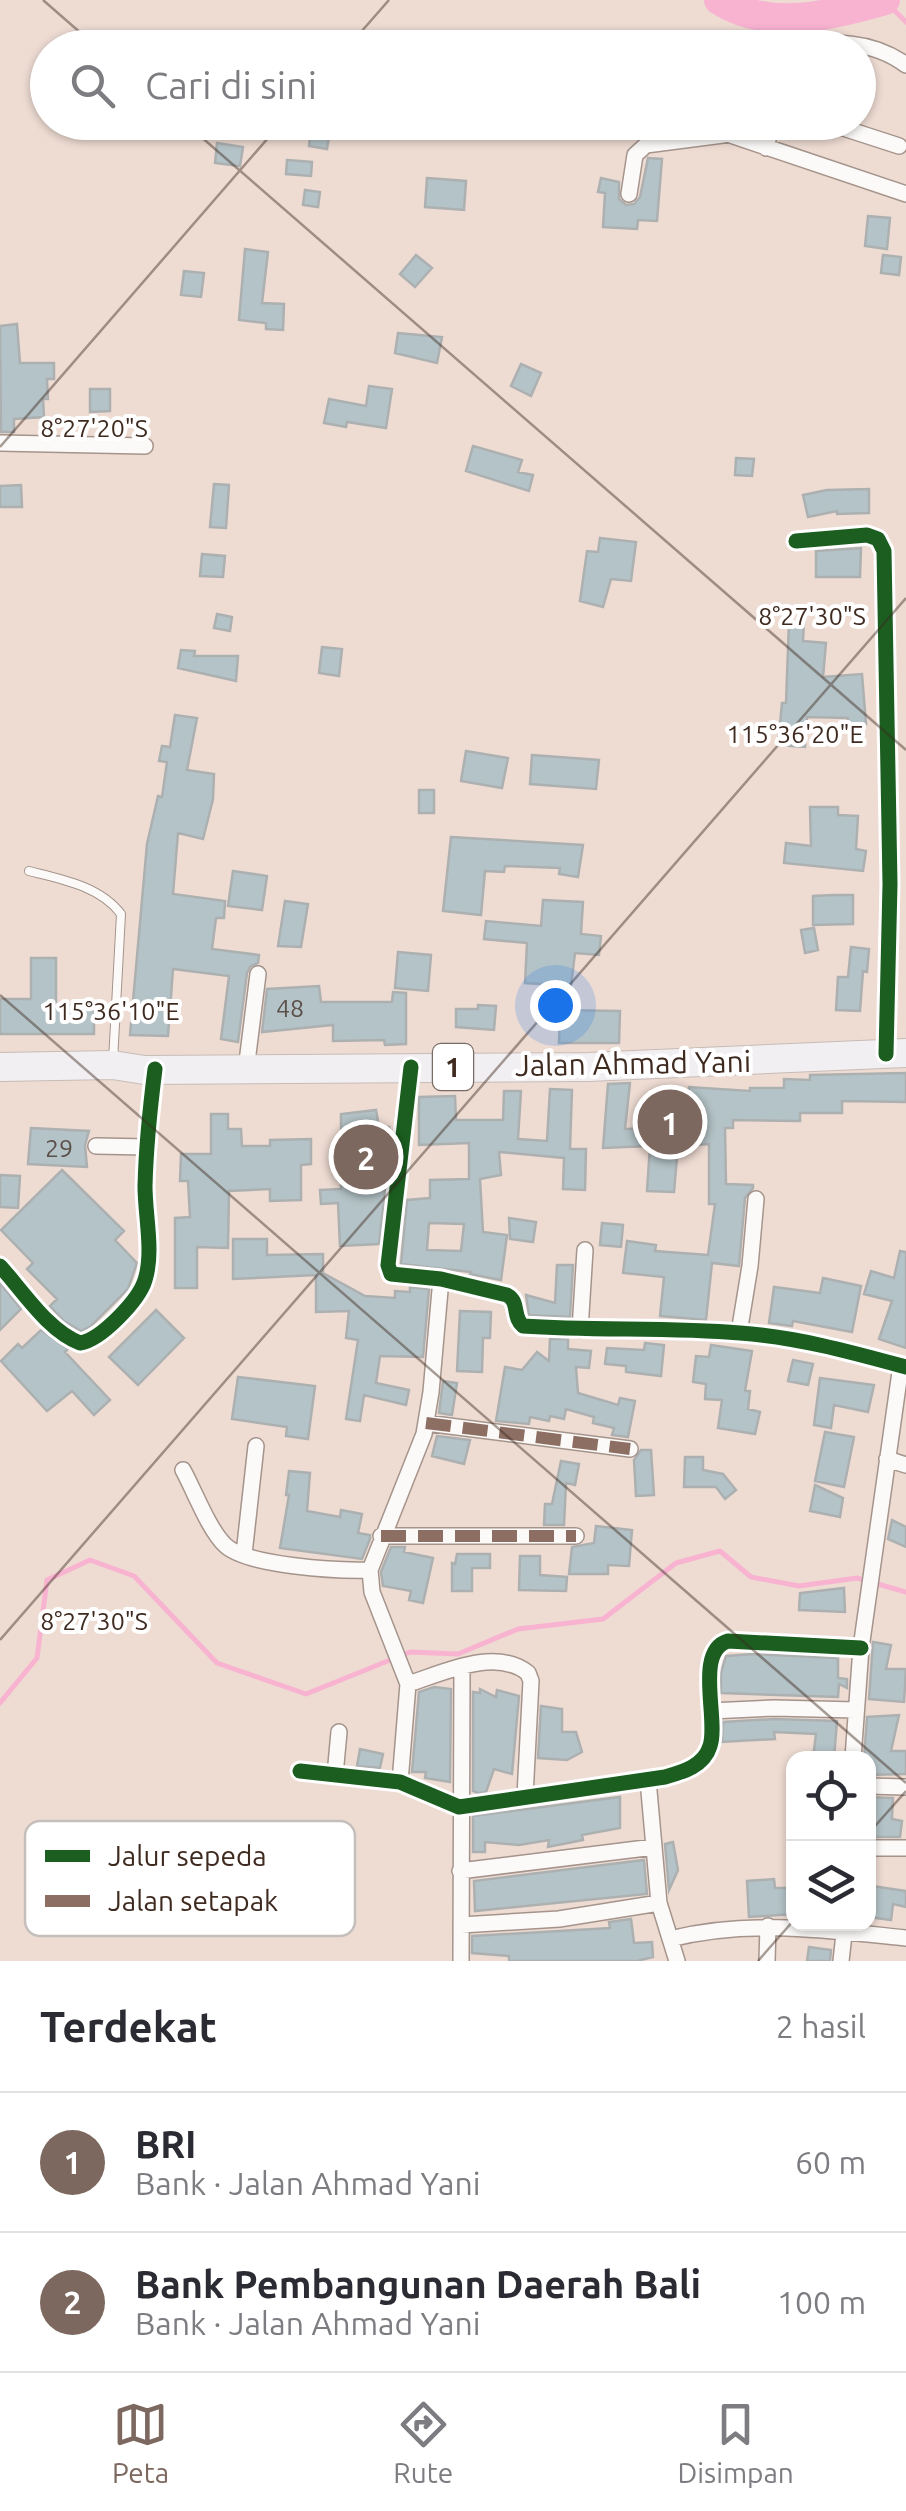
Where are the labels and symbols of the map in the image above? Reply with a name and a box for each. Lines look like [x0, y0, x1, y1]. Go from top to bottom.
text: 8°27'20"S [40, 414, 148, 442]
text: 8°27'30"S [758, 602, 866, 630]
text: 115°36'20"E [727, 720, 863, 748]
your location [530, 980, 581, 1031]
house number: 48 [276, 994, 304, 1022]
text: 115°36'10"E [43, 997, 179, 1025]
road number: 1 [433, 1044, 473, 1090]
street label: Jalan Ahmad Yani [515, 1044, 751, 1082]
pin: 1 [638, 1084, 702, 1160]
pin: 2 [334, 1120, 398, 1194]
house number: 29 [45, 1134, 73, 1162]
text: 8°27'30"S [40, 1607, 148, 1635]
legend [25, 1821, 355, 1936]
text: Jalur sepeda [108, 1840, 267, 1871]
text: Jalan setapak [108, 1885, 278, 1916]

